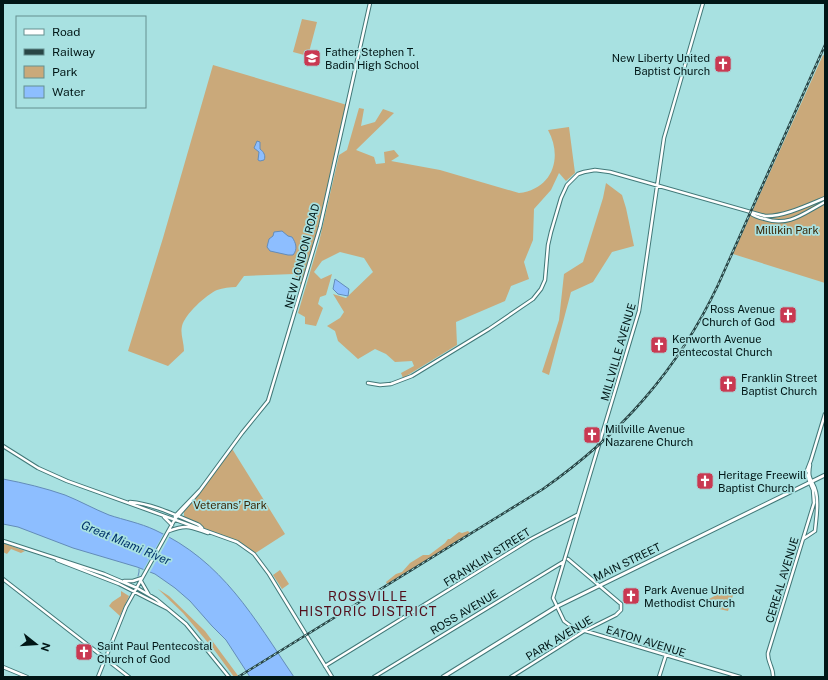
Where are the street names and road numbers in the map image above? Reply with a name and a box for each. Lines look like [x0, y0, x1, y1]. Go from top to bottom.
street label: NEW LONDON ROAD [282, 202, 322, 310]
street label: MILLVILLE AVENUE [598, 302, 638, 402]
street label: FRANKLIN STREET [442, 525, 533, 588]
street label: CEREAL AVENUE [763, 535, 801, 624]
street label: MAIN STREET [591, 540, 663, 583]
street label: ROSS AVENUE [428, 587, 500, 637]
street label: PARK AVENUE [524, 613, 595, 663]
street label: EATON AVENUE [605, 623, 687, 659]

